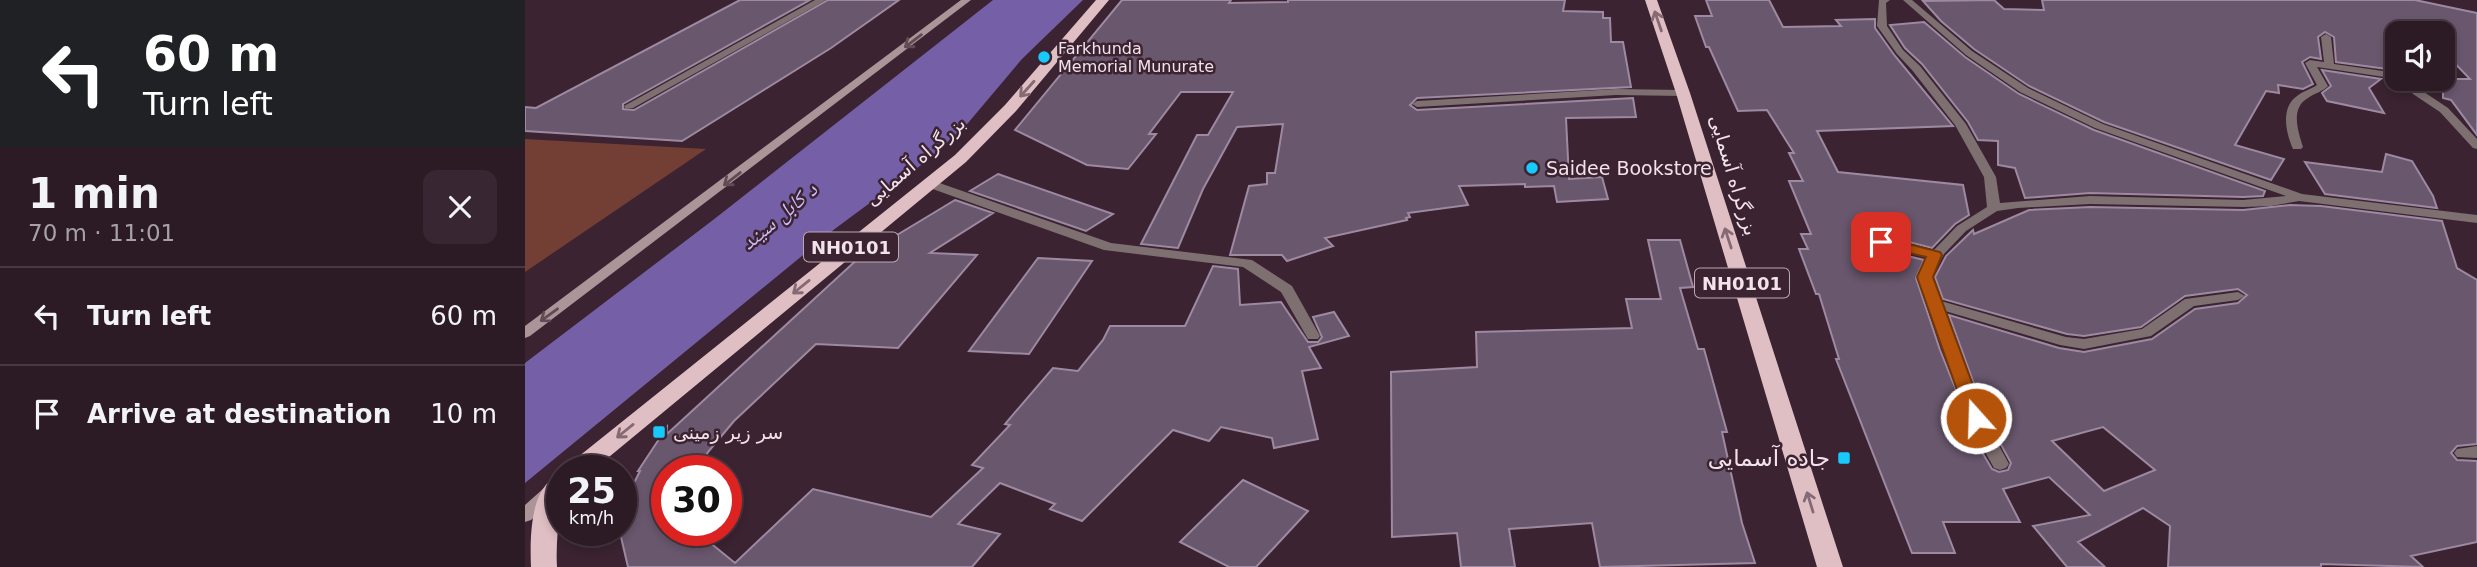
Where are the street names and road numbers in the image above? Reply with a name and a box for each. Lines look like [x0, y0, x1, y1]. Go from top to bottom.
street label: بزرگراه آسمایی [860, 111, 970, 211]
street label: بزرگراه آسمایی [1704, 112, 1764, 238]
road number: NH0101 [804, 232, 898, 262]
road number: NH0101 [1695, 268, 1789, 298]

